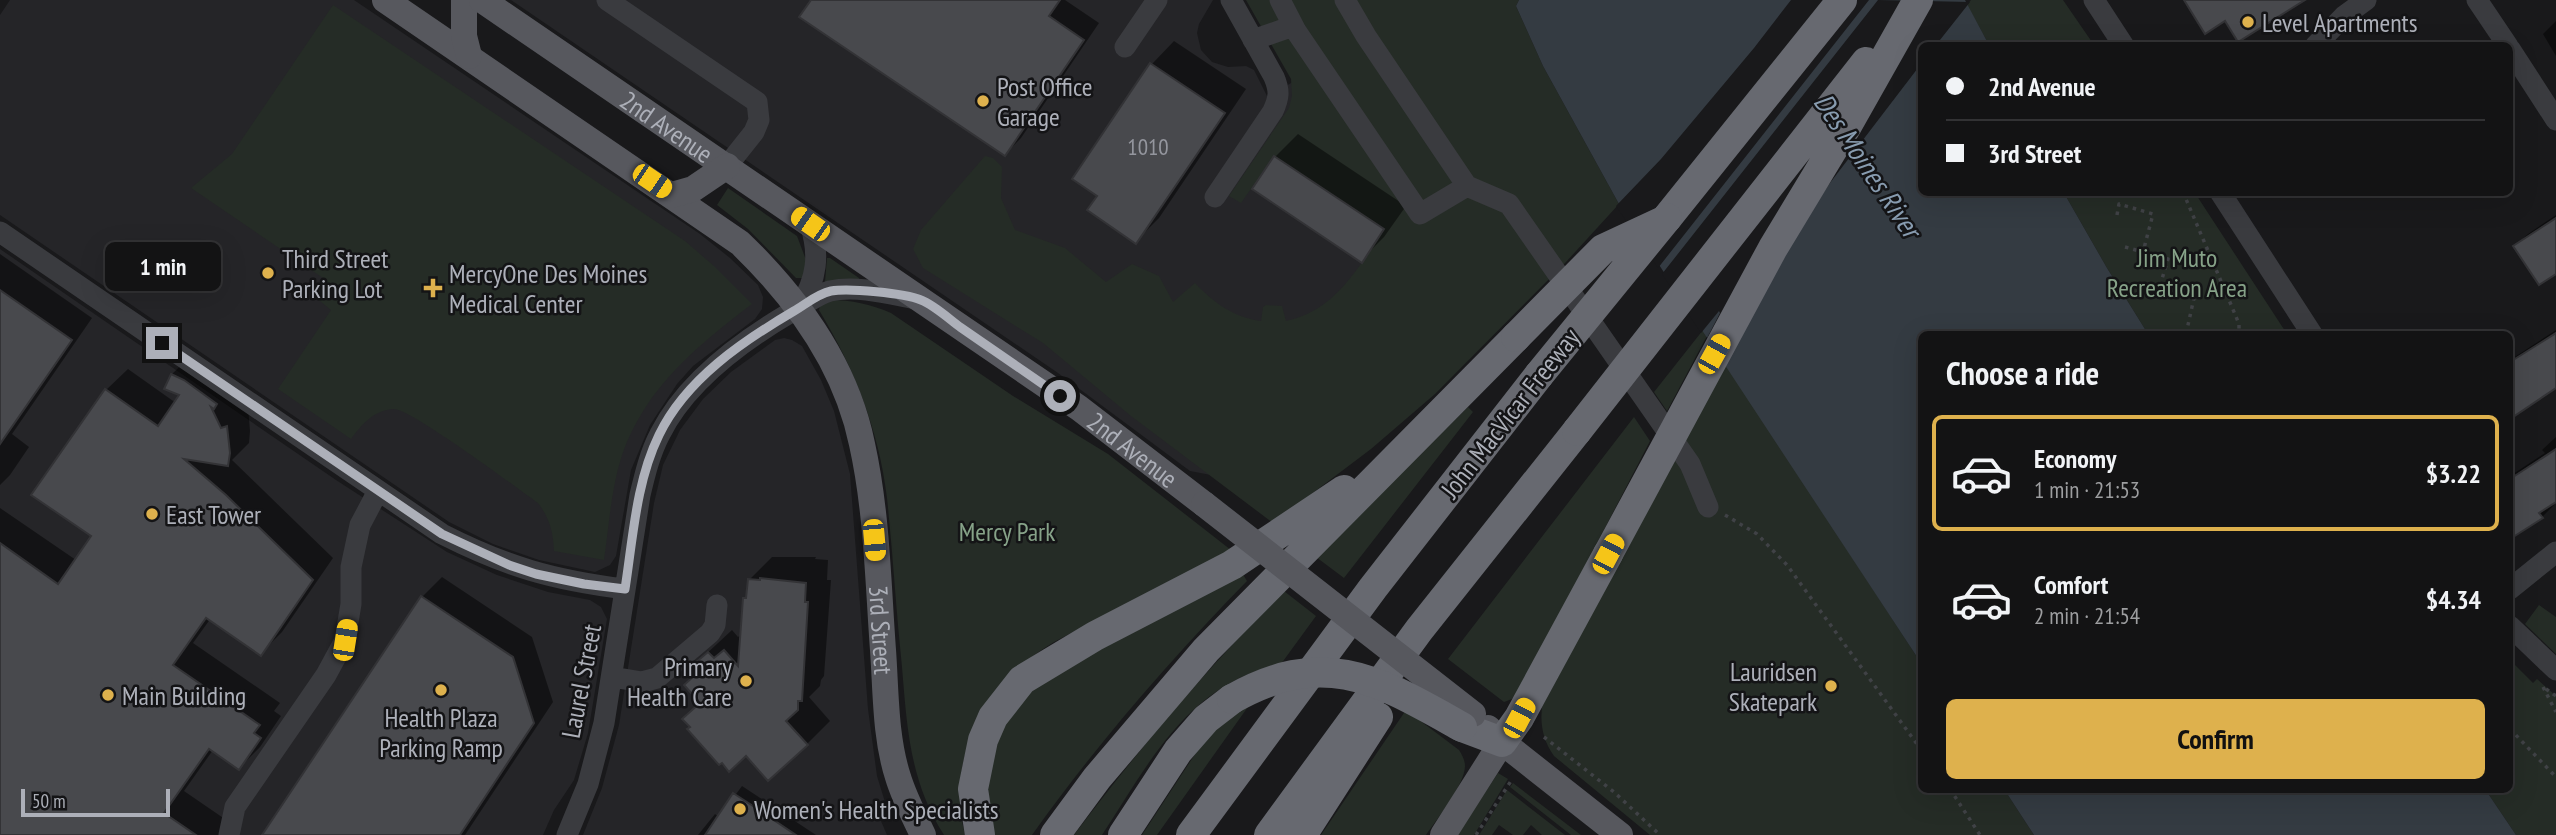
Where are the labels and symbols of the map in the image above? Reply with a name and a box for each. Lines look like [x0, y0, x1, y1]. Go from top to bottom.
place label: Level Apartments [2262, 6, 2418, 39]
marker: Level Apartments [2240, 14, 2256, 30]
place label: Post Office Garage [997, 70, 1093, 133]
street label: 2nd Avenue [614, 83, 720, 170]
water label: Des Moines River [1806, 86, 1932, 248]
marker: Post Office Garage [975, 93, 991, 109]
house number: 1010 [1127, 132, 1169, 161]
car [629, 161, 676, 201]
car [787, 203, 834, 245]
park label: Jim Muto Recreation Area [2107, 241, 2247, 304]
callout: 1 min [104, 242, 220, 290]
place label: Third Street Parking Lot [282, 242, 388, 305]
place label: MercyOne Des Moines Medical Center [449, 257, 647, 320]
marker: Third Street Parking Lot [260, 265, 276, 281]
marker: MercyOne Des Moines Medical Center [423, 278, 443, 298]
street label: John MacVicar Freeway [1433, 321, 1587, 505]
route end [146, 327, 178, 359]
car [1695, 331, 1734, 377]
route start [1044, 380, 1076, 412]
street label: 2nd Avenue [1081, 404, 1185, 494]
place label: East Tower [166, 498, 261, 531]
marker: East Tower [144, 506, 160, 522]
park label: Mercy Park [959, 515, 1055, 548]
car [862, 518, 887, 562]
car [1589, 531, 1628, 577]
street label: 3rd Street [862, 584, 901, 675]
car [332, 618, 359, 662]
street label: Laurel Street [554, 621, 608, 741]
place label: Primary Health Care [627, 650, 732, 713]
place label: Lauridsen Skatepark [1729, 655, 1817, 718]
marker: Primary Health Care [738, 673, 754, 689]
marker: Lauridsen Skatepark [1823, 678, 1839, 694]
place label: Main Building [122, 679, 246, 712]
marker: Health Plaza Parking Ramp [433, 682, 449, 698]
marker: Main Building [100, 687, 116, 703]
car [1500, 695, 1539, 741]
place label: Health Plaza Parking Ramp [379, 701, 503, 764]
scale bar [21, 786, 170, 818]
place label: Women's Health Specialists [754, 793, 998, 826]
marker: Women's Health Specialists [732, 801, 748, 817]

